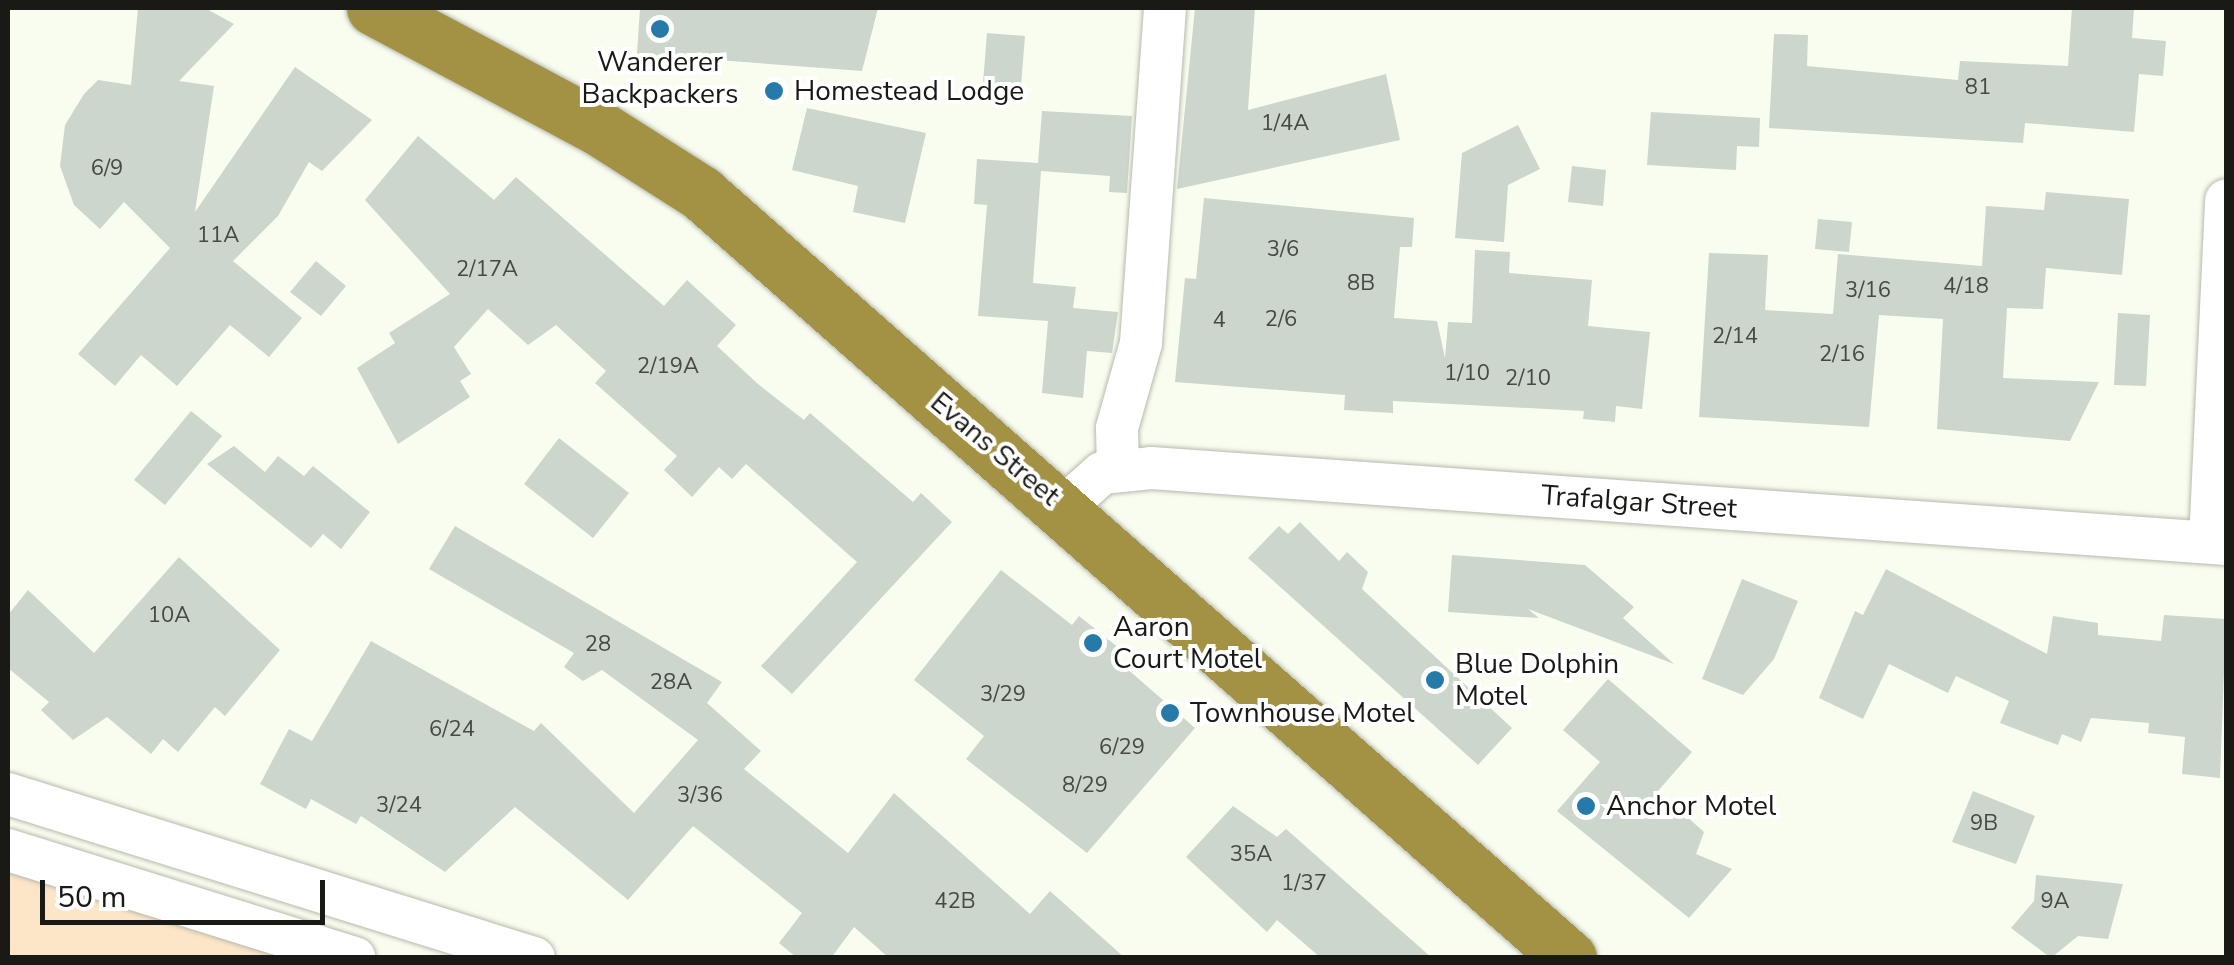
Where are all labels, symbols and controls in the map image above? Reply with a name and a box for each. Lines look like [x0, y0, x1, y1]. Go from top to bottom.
marker: Wanderer Backpackers [649, 18, 671, 40]
place label: Wanderer Backpackers [582, 45, 738, 111]
place label: Homestead Lodge [794, 74, 1024, 108]
house number: 81 [1965, 75, 1991, 101]
marker: Homestead Lodge [763, 80, 785, 102]
house number: 1/4A [1261, 111, 1309, 137]
house number: 6/9 [91, 156, 123, 182]
house number: 11A [197, 223, 239, 249]
house number: 3/6 [1267, 237, 1299, 263]
house number: 2/17A [456, 257, 518, 283]
house number: 8B [1347, 271, 1375, 297]
house number: 4/18 [1943, 274, 1989, 300]
house number: 3/16 [1845, 278, 1891, 304]
house number: 2/6 [1265, 307, 1297, 333]
house number: 4 [1212, 308, 1226, 334]
house number: 2/14 [1712, 324, 1758, 350]
house number: 2/16 [1819, 342, 1865, 368]
house number: 2/19A [637, 354, 699, 380]
house number: 1/10 [1444, 361, 1490, 387]
house number: 2/10 [1505, 366, 1551, 392]
street label: Evans Street [924, 385, 1066, 513]
street label: Trafalgar Street [1540, 478, 1738, 526]
house number: 10A [148, 603, 190, 629]
place label: Aaron Court Motel [1113, 610, 1262, 676]
house number: 28 [585, 632, 611, 658]
marker: Aaron Court Motel [1082, 632, 1104, 654]
place label: Blue Dolphin Motel [1455, 647, 1619, 713]
marker: Blue Dolphin Motel [1424, 669, 1446, 691]
house number: 28A [650, 670, 692, 696]
house number: 3/29 [980, 682, 1026, 708]
place label: Townhouse Motel [1190, 696, 1414, 730]
marker: Townhouse Motel [1159, 702, 1181, 724]
house number: 6/24 [429, 717, 475, 743]
house number: 6/29 [1099, 735, 1145, 761]
house number: 8/29 [1062, 773, 1108, 799]
house number: 3/36 [677, 783, 723, 809]
place label: Anchor Motel [1606, 789, 1776, 823]
house number: 3/24 [376, 793, 422, 819]
marker: Anchor Motel [1575, 795, 1597, 817]
house number: 9B [1970, 811, 1998, 837]
house number: 35A [1230, 842, 1272, 868]
scale bar [45, 860, 330, 922]
house number: 1/37 [1281, 871, 1327, 897]
text: 50 m [57, 877, 126, 918]
house number: 42B [934, 889, 976, 915]
house number: 9A [2040, 889, 2070, 915]

